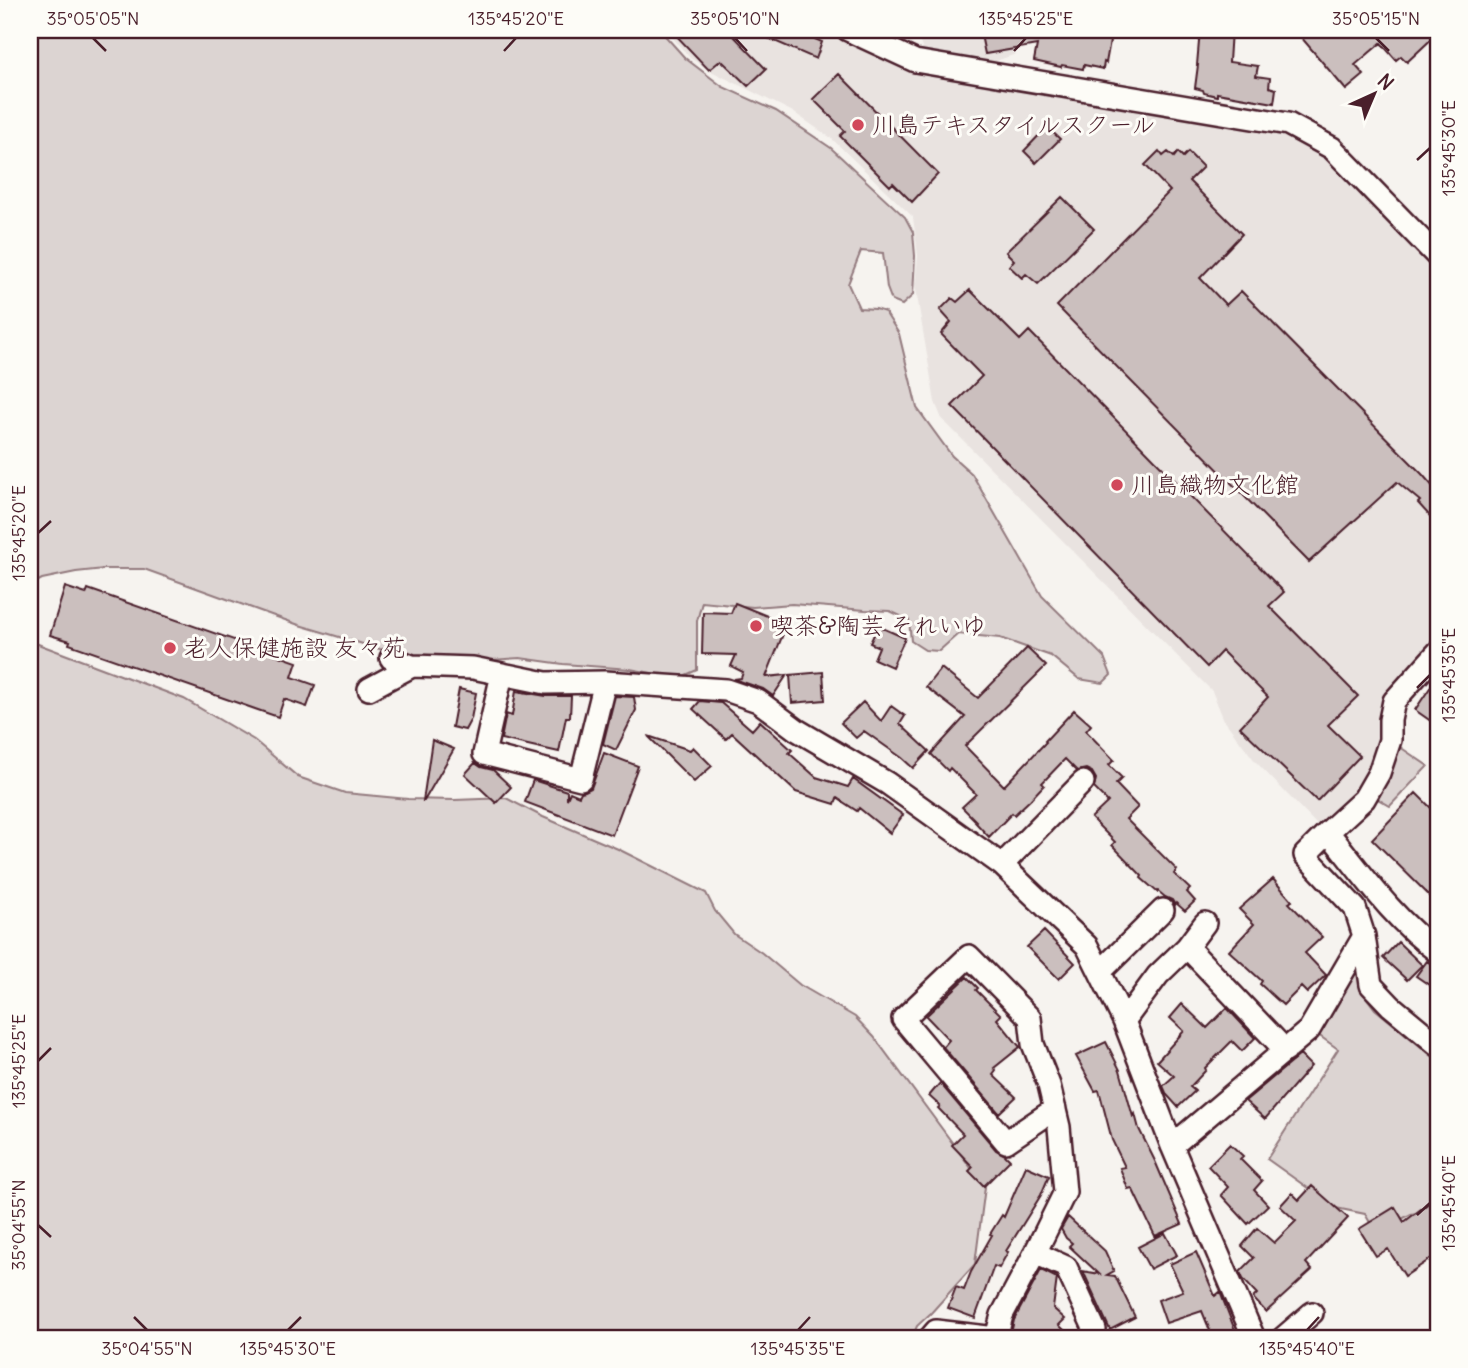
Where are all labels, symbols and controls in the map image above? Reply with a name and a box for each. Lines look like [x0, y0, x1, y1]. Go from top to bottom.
text: 35°05'05"N [47, 7, 140, 30]
text: 135°45'20"E [468, 7, 564, 30]
text: 35°05'10"N [690, 7, 780, 30]
text: 135°45'25"E [979, 7, 1073, 30]
text: 35°05'15"N [1332, 7, 1420, 30]
north arrow [1338, 60, 1408, 130]
text: N [1373, 69, 1399, 95]
text: 135°45'30"E [1437, 100, 1460, 196]
place label: 川島テキスタイルスクール [872, 109, 1155, 139]
marker: 川島テキスタイルスクール [850, 117, 866, 133]
place label: 川島織物文化館 [1131, 469, 1299, 499]
marker: 川島織物文化館 [1109, 477, 1125, 493]
text: 135°45'20"E [7, 485, 30, 581]
place label: 喫茶&陶芸 それいゆ [770, 610, 986, 640]
marker: 喫茶&陶芸 それいゆ [748, 618, 764, 634]
text: 135°45'35"E [1437, 628, 1460, 722]
place label: 老人保健施設 友々苑 [184, 632, 406, 662]
marker: 老人保健施設 友々苑 [162, 640, 178, 656]
text: 135°45'25"E [7, 1014, 30, 1108]
text: 135°45'40"E [1437, 1155, 1460, 1251]
text: 35°04'55"N [7, 1179, 30, 1271]
text: 35°04'55"N [101, 1337, 193, 1360]
text: 135°45'30"E [240, 1337, 336, 1360]
text: 135°45'35"E [751, 1337, 845, 1360]
text: 135°45'40"E [1259, 1337, 1355, 1360]

